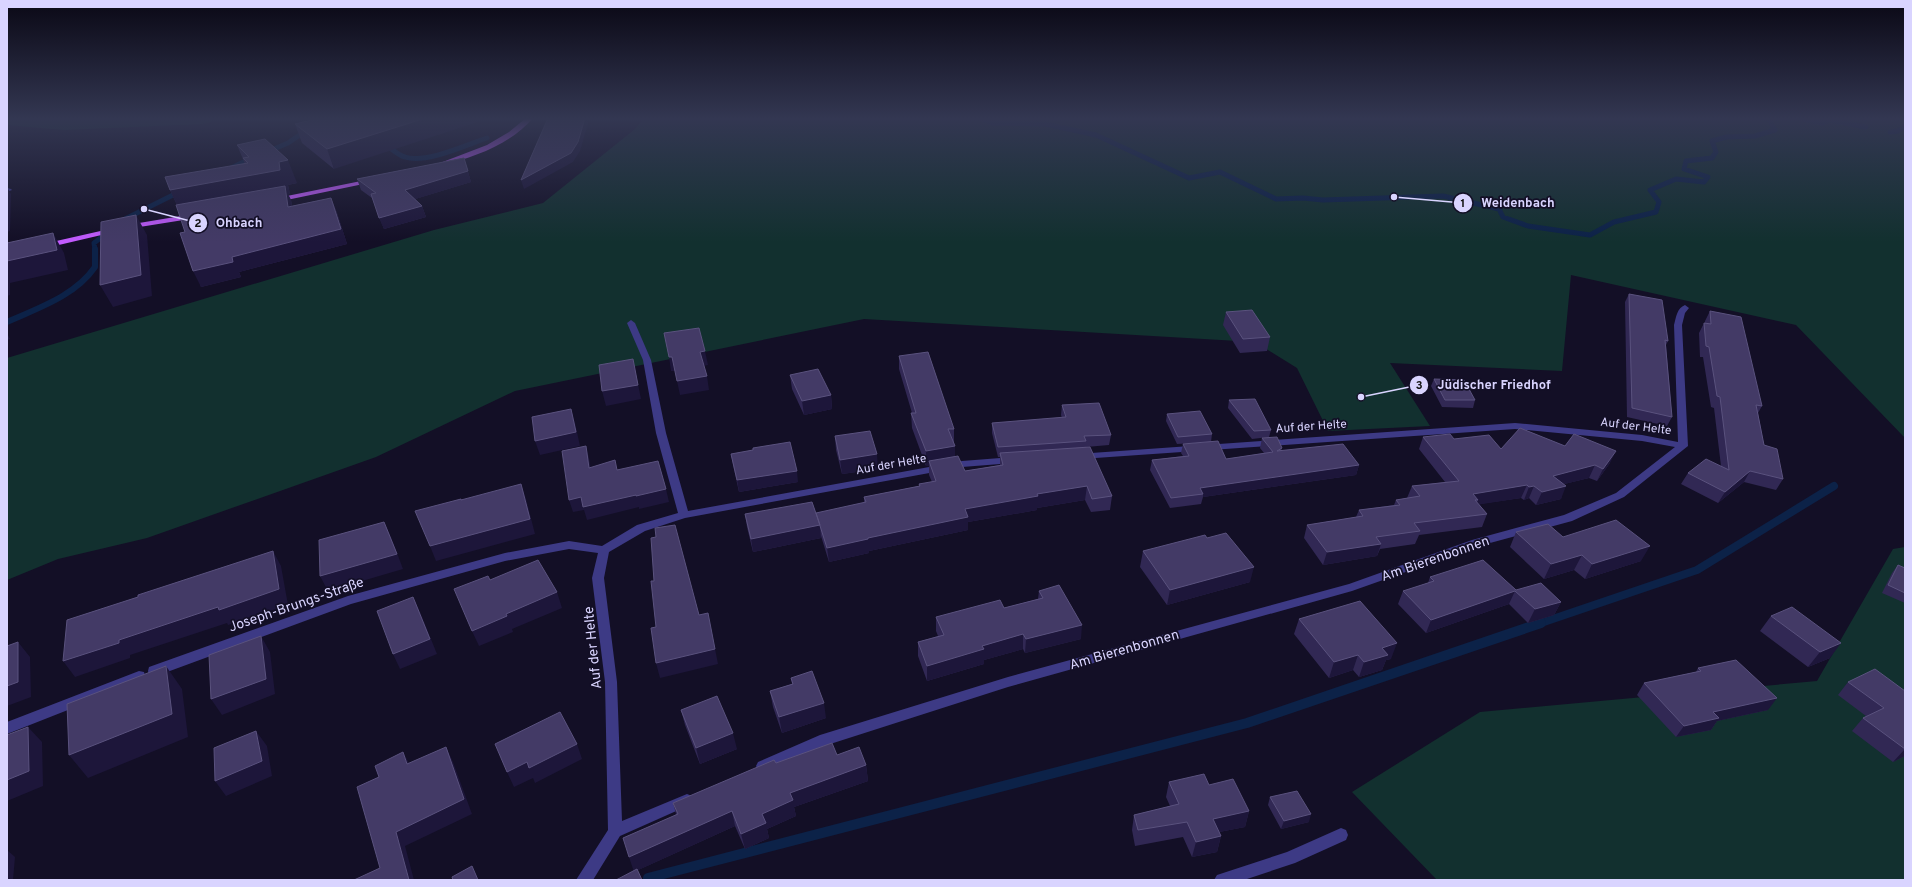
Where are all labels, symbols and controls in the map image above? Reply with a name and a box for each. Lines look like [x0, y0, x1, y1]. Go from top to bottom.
callout: Weidenbach [1453, 190, 1562, 215]
text: 1 [1461, 196, 1465, 212]
text: Weidenbach [1481, 196, 1555, 212]
callout: Ohbach [188, 210, 270, 235]
text: 2 [194, 216, 202, 232]
text: Ohbach [216, 216, 262, 232]
callout: Jüdischer Friedhof [1409, 372, 1559, 397]
text: 3 [1415, 378, 1423, 394]
text: Jüdischer Friedhof [1437, 378, 1551, 394]
street label: Auf der Helte [1599, 415, 1672, 439]
street label: Auf der Helte [1275, 417, 1347, 437]
street label: Auf der Helte [855, 451, 928, 479]
street label: Am Bierenbonnen [1379, 533, 1492, 586]
street label: Joseph-Brungs-Straße [227, 574, 366, 637]
street label: Auf der Helte [581, 606, 606, 690]
street label: Am Bierenbonnen [1068, 627, 1181, 674]

